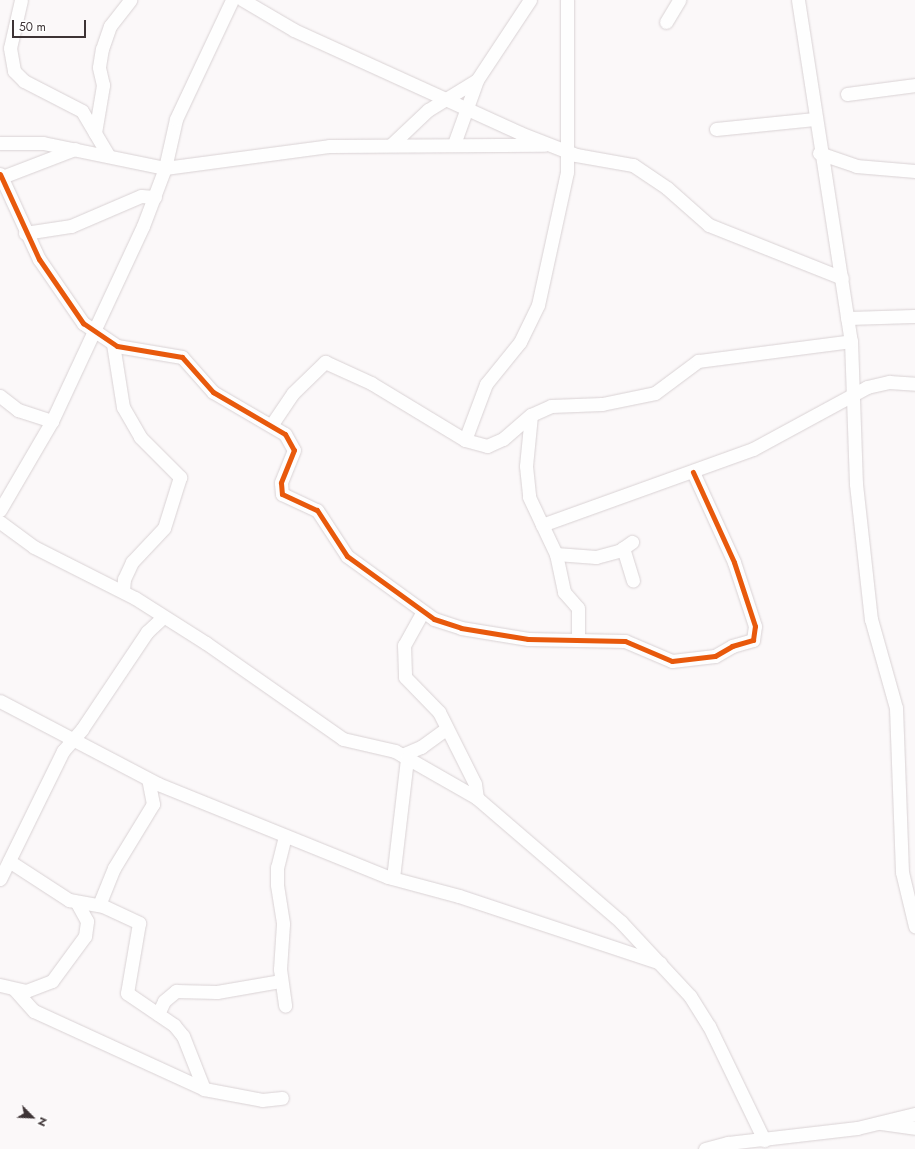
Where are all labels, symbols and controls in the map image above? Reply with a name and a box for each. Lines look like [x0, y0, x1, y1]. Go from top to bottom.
scale bar [14, 12, 88, 38]
text: 50 m [19, 18, 46, 36]
north arrow [12, 1097, 52, 1137]
text: N [34, 1115, 52, 1129]

